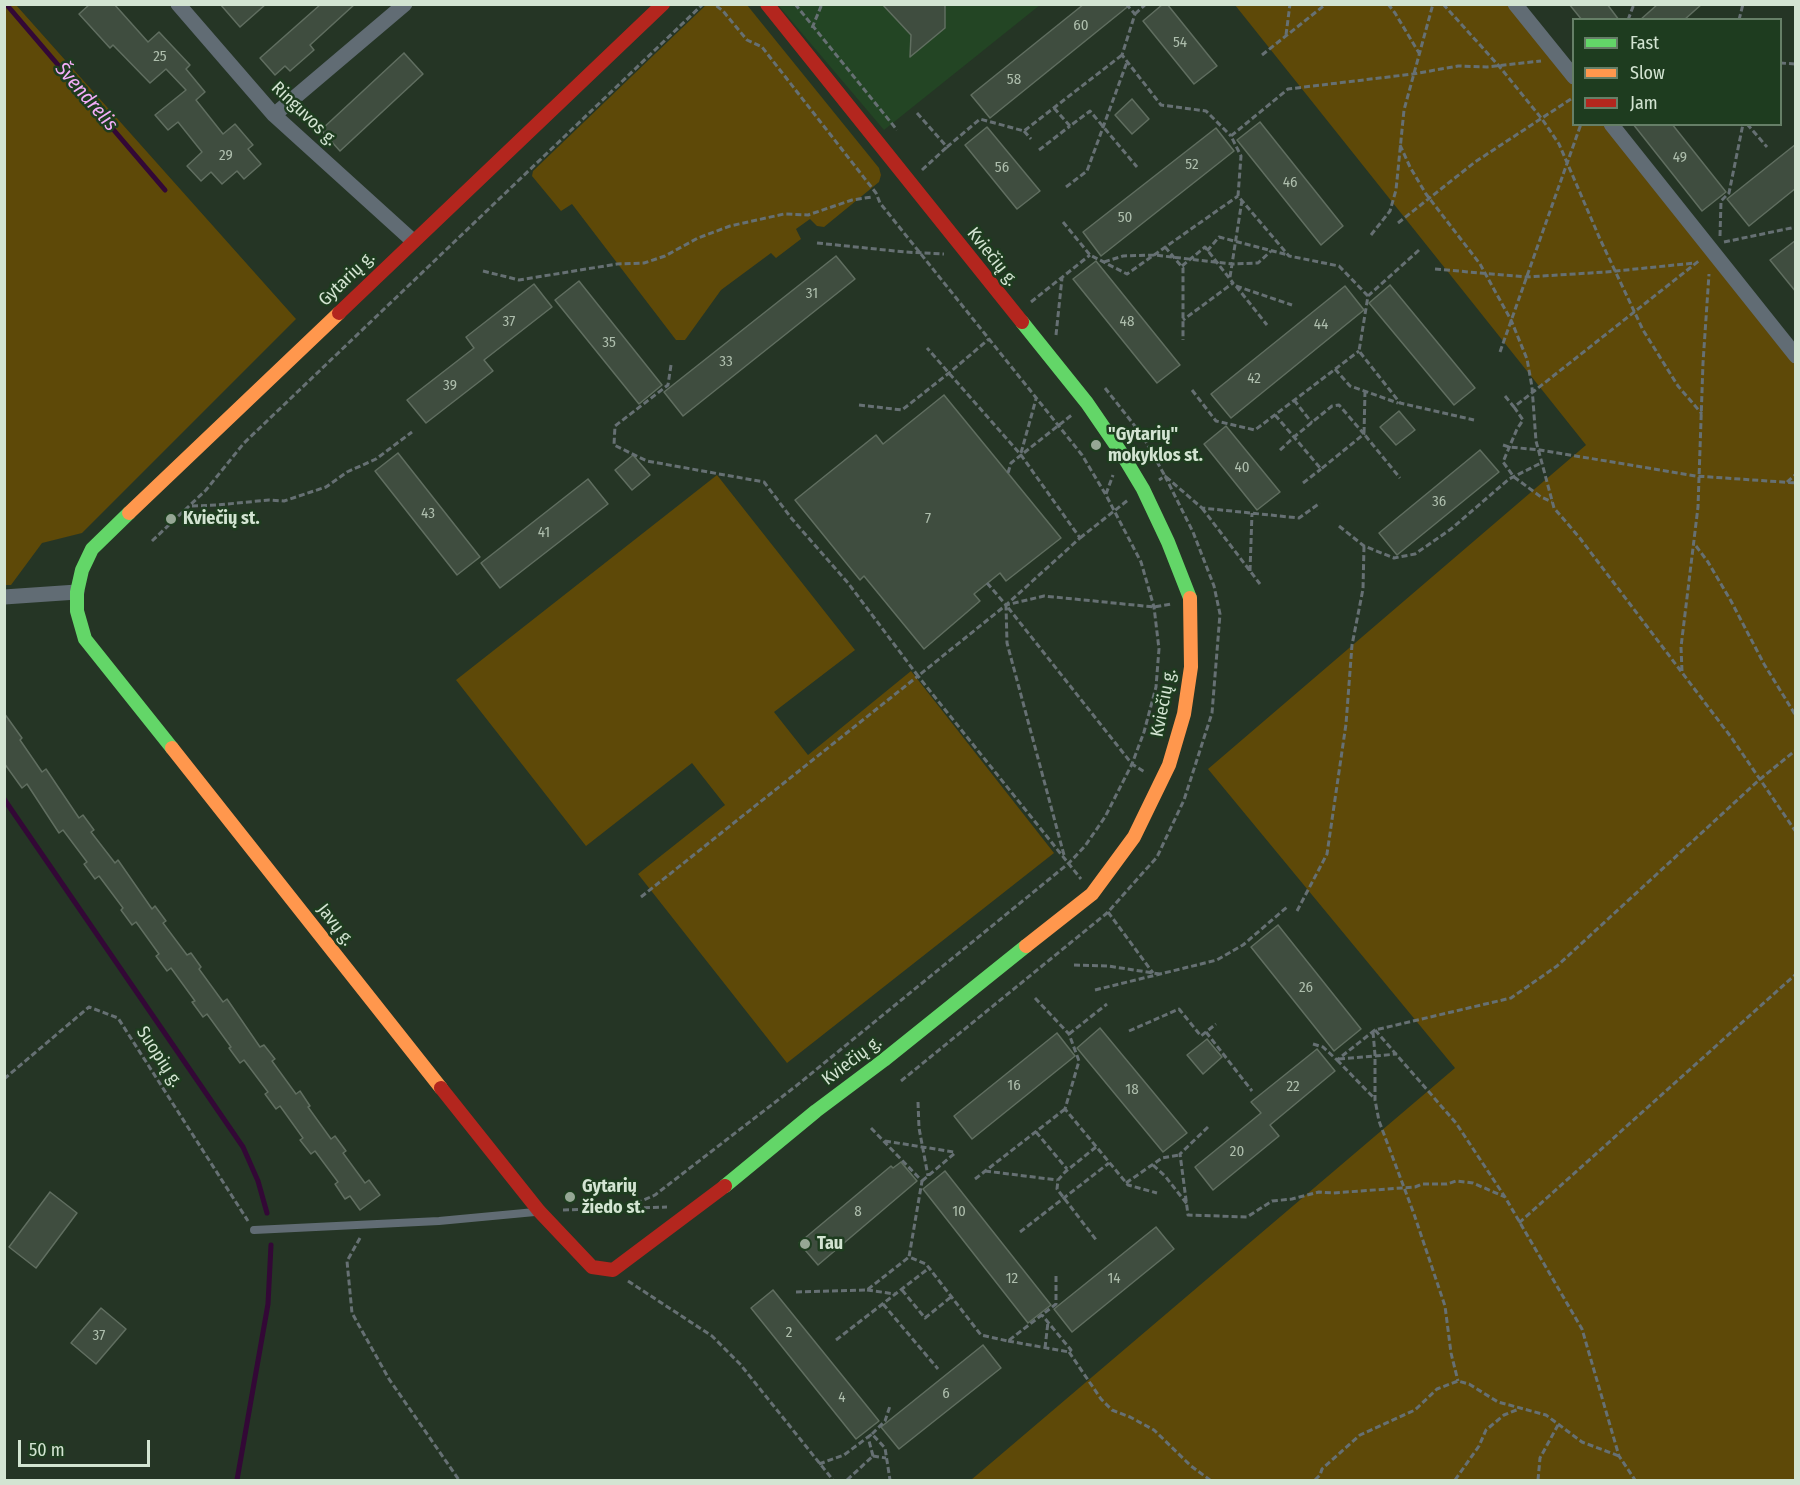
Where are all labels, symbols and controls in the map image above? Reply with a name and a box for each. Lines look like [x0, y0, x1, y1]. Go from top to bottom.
house number: 60 [1073, 17, 1089, 35]
legend [1572, 18, 1782, 126]
text: Fast [1630, 32, 1659, 54]
house number: 54 [1173, 34, 1187, 52]
house number: 25 [153, 48, 167, 66]
water label: Švendrelis [50, 58, 122, 136]
text: Slow [1630, 62, 1665, 84]
house number: 58 [1007, 71, 1021, 89]
street label: Ringuvos g. [267, 77, 341, 151]
text: Jam [1630, 92, 1658, 114]
house number: 29 [219, 147, 233, 165]
house number: 49 [1673, 149, 1687, 167]
house number: 52 [1185, 156, 1199, 174]
house number: 56 [995, 159, 1009, 177]
house number: 46 [1283, 174, 1297, 192]
house number: 50 [1118, 209, 1132, 227]
street label: Kviečių g. [962, 223, 1022, 291]
street label: Gytarių g. [314, 247, 380, 311]
house number: 31 [806, 285, 818, 303]
house number: 37 [503, 313, 515, 331]
house number: 48 [1120, 313, 1134, 331]
house number: 44 [1314, 316, 1328, 334]
house number: 35 [602, 334, 616, 352]
house number: 33 [719, 353, 733, 371]
house number: 42 [1247, 370, 1261, 388]
house number: 39 [443, 377, 457, 395]
place label: "Gytarių" mokyklos st. [1108, 424, 1203, 466]
marker: "Gytarių" mokyklos st. [1089, 438, 1103, 452]
house number: 40 [1234, 459, 1250, 477]
house number: 36 [1432, 493, 1446, 511]
house number: 43 [421, 505, 435, 523]
place label: Kviečių st. [183, 508, 259, 530]
house number: 7 [925, 510, 931, 528]
marker: Kviečių st. [164, 512, 178, 526]
house number: 41 [538, 524, 550, 542]
street label: Kviečių g. [1147, 667, 1181, 739]
street label: Javų g. [312, 900, 358, 950]
house number: 26 [1299, 979, 1313, 997]
street label: Suopių g. [131, 1023, 187, 1091]
street label: Kviečių g. [818, 1032, 886, 1090]
house number: 16 [1007, 1077, 1021, 1095]
house number: 22 [1286, 1078, 1300, 1096]
house number: 18 [1125, 1081, 1139, 1099]
house number: 20 [1230, 1143, 1244, 1161]
place label: Gytarių žiedo st. [582, 1176, 645, 1218]
marker: Gytarių žiedo st. [563, 1190, 577, 1204]
house number: 8 [854, 1203, 862, 1221]
house number: 10 [952, 1203, 966, 1221]
place label: Tau [817, 1233, 843, 1255]
marker: Tau [798, 1237, 812, 1251]
house number: 12 [1006, 1270, 1018, 1288]
house number: 14 [1107, 1270, 1121, 1288]
house number: 2 [786, 1324, 792, 1342]
house number: 37 [93, 1327, 105, 1345]
house number: 6 [942, 1385, 950, 1403]
house number: 4 [838, 1389, 846, 1407]
scale bar [21, 1428, 153, 1466]
text: 50 m [29, 1439, 65, 1461]

